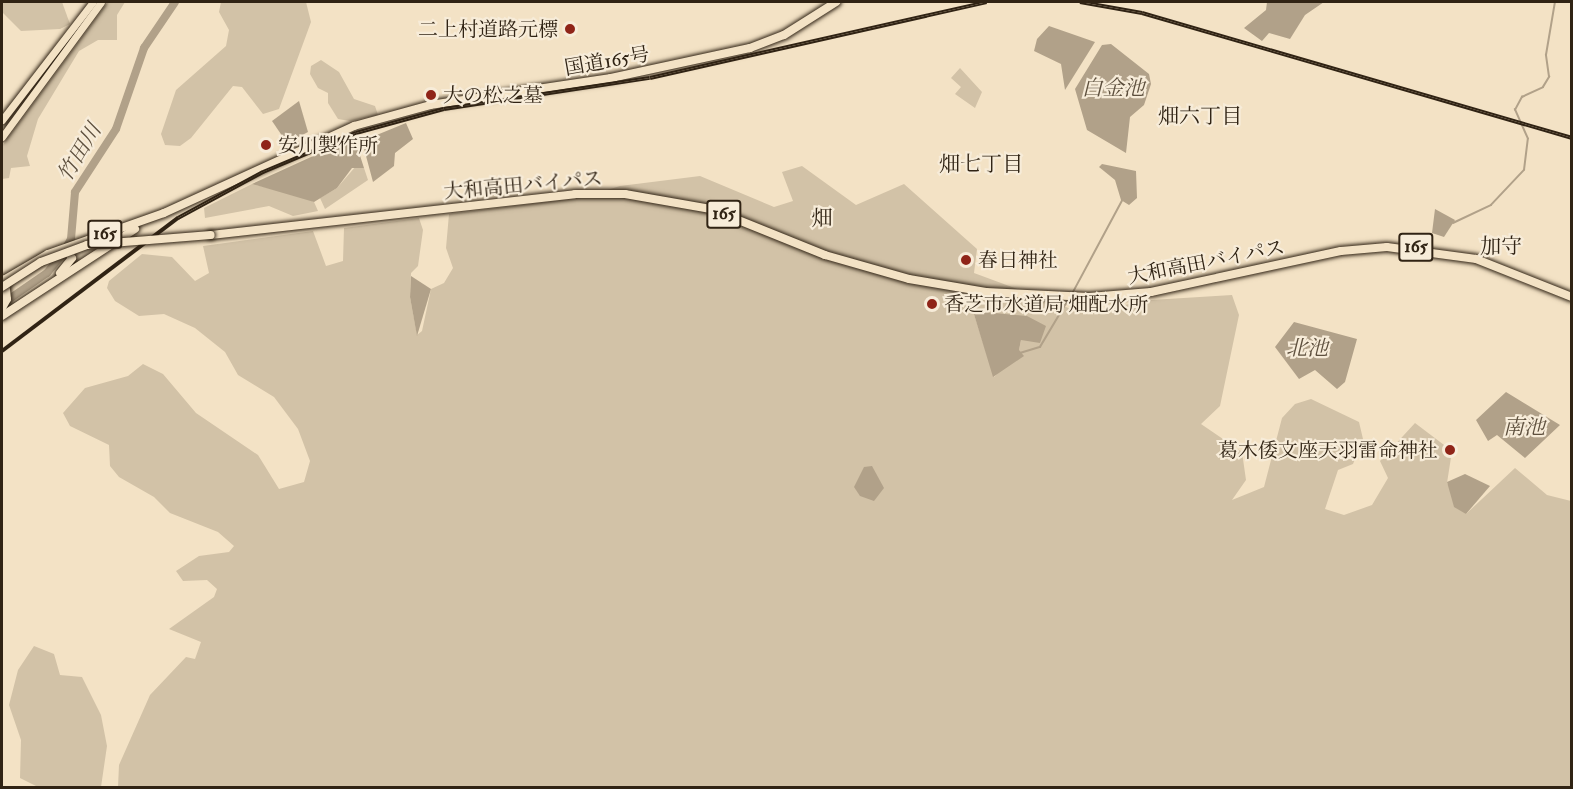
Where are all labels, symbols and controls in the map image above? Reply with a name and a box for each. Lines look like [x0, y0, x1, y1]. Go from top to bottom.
place label: 二上村道路元標 [418, 17, 558, 41]
marker: 二上村道路元標 [563, 22, 577, 36]
street label: 国道165号 [563, 42, 651, 80]
water label: 白金池 [1082, 76, 1144, 102]
place label: 大の松之墓 [443, 83, 543, 107]
marker: 大の松之墓 [424, 88, 438, 102]
district label: 畑六丁目 [1158, 104, 1242, 130]
water label: 竹田川 [53, 120, 107, 186]
place label: 安川製作所 [278, 133, 378, 157]
marker: 安川製作所 [259, 138, 273, 152]
district label: 畑七丁目 [939, 152, 1023, 178]
street label: 大和高田バイパス [442, 166, 604, 204]
road number: 165 [706, 199, 742, 229]
district label: 畑 [812, 206, 832, 232]
road number: 165 [87, 219, 123, 249]
road number: 165 [1398, 232, 1434, 262]
district label: 加守 [1480, 234, 1522, 260]
street label: 大和高田バイパス [1125, 235, 1287, 289]
place label: 春日神社 [978, 248, 1058, 272]
marker: 春日神社 [959, 253, 973, 267]
place label: 香芝市水道局 畑配水所 [944, 292, 1148, 316]
marker: 香芝市水道局 畑配水所 [925, 297, 939, 311]
water label: 北池 [1286, 336, 1328, 362]
water label: 南池 [1503, 415, 1545, 441]
place label: 葛木倭文座天羽雷命神社 [1218, 438, 1438, 462]
marker: 葛木倭文座天羽雷命神社 [1443, 443, 1457, 457]

